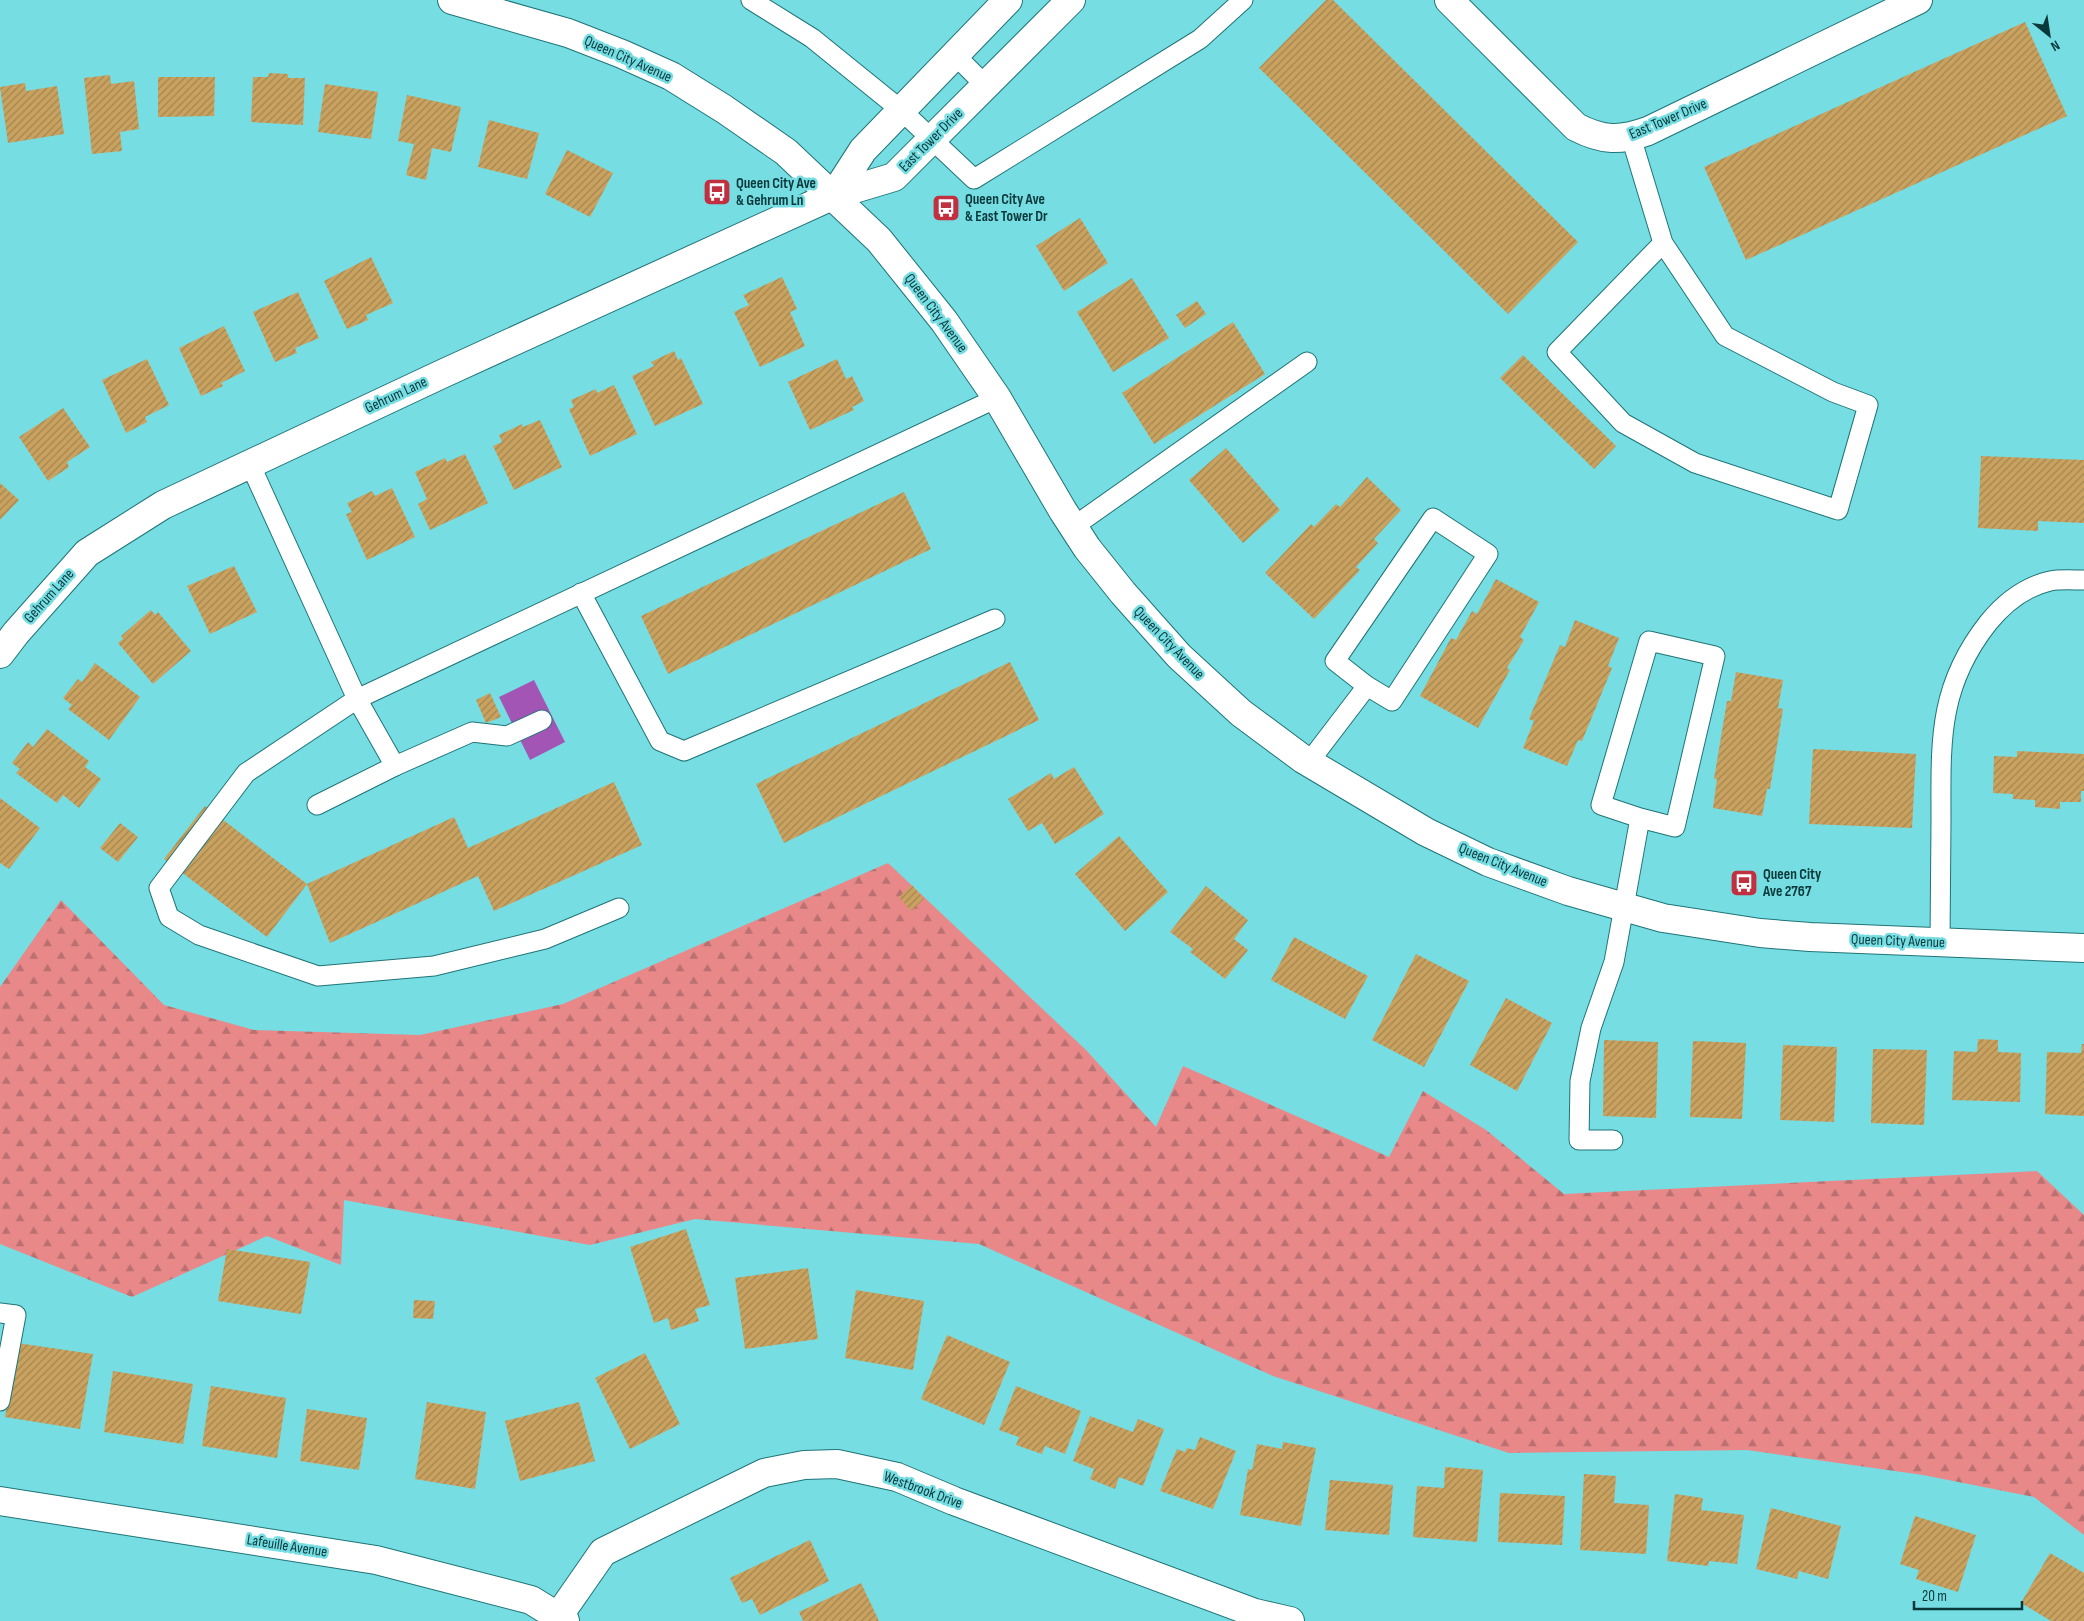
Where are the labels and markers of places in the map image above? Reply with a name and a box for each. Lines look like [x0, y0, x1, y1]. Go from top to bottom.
place label: Queen City Ave & Gehrum Ln [736, 174, 816, 210]
bus stop icon: Queen City Ave & Gehrum Ln [702, 177, 732, 207]
place label: Queen City Ave & East Tower Dr [965, 190, 1048, 226]
bus stop icon: Queen City Ave & East Tower Dr [931, 193, 961, 223]
place label: Queen City Ave 2767 [1762, 865, 1822, 901]
bus stop icon: Queen City Ave 2767 [1729, 868, 1759, 898]

